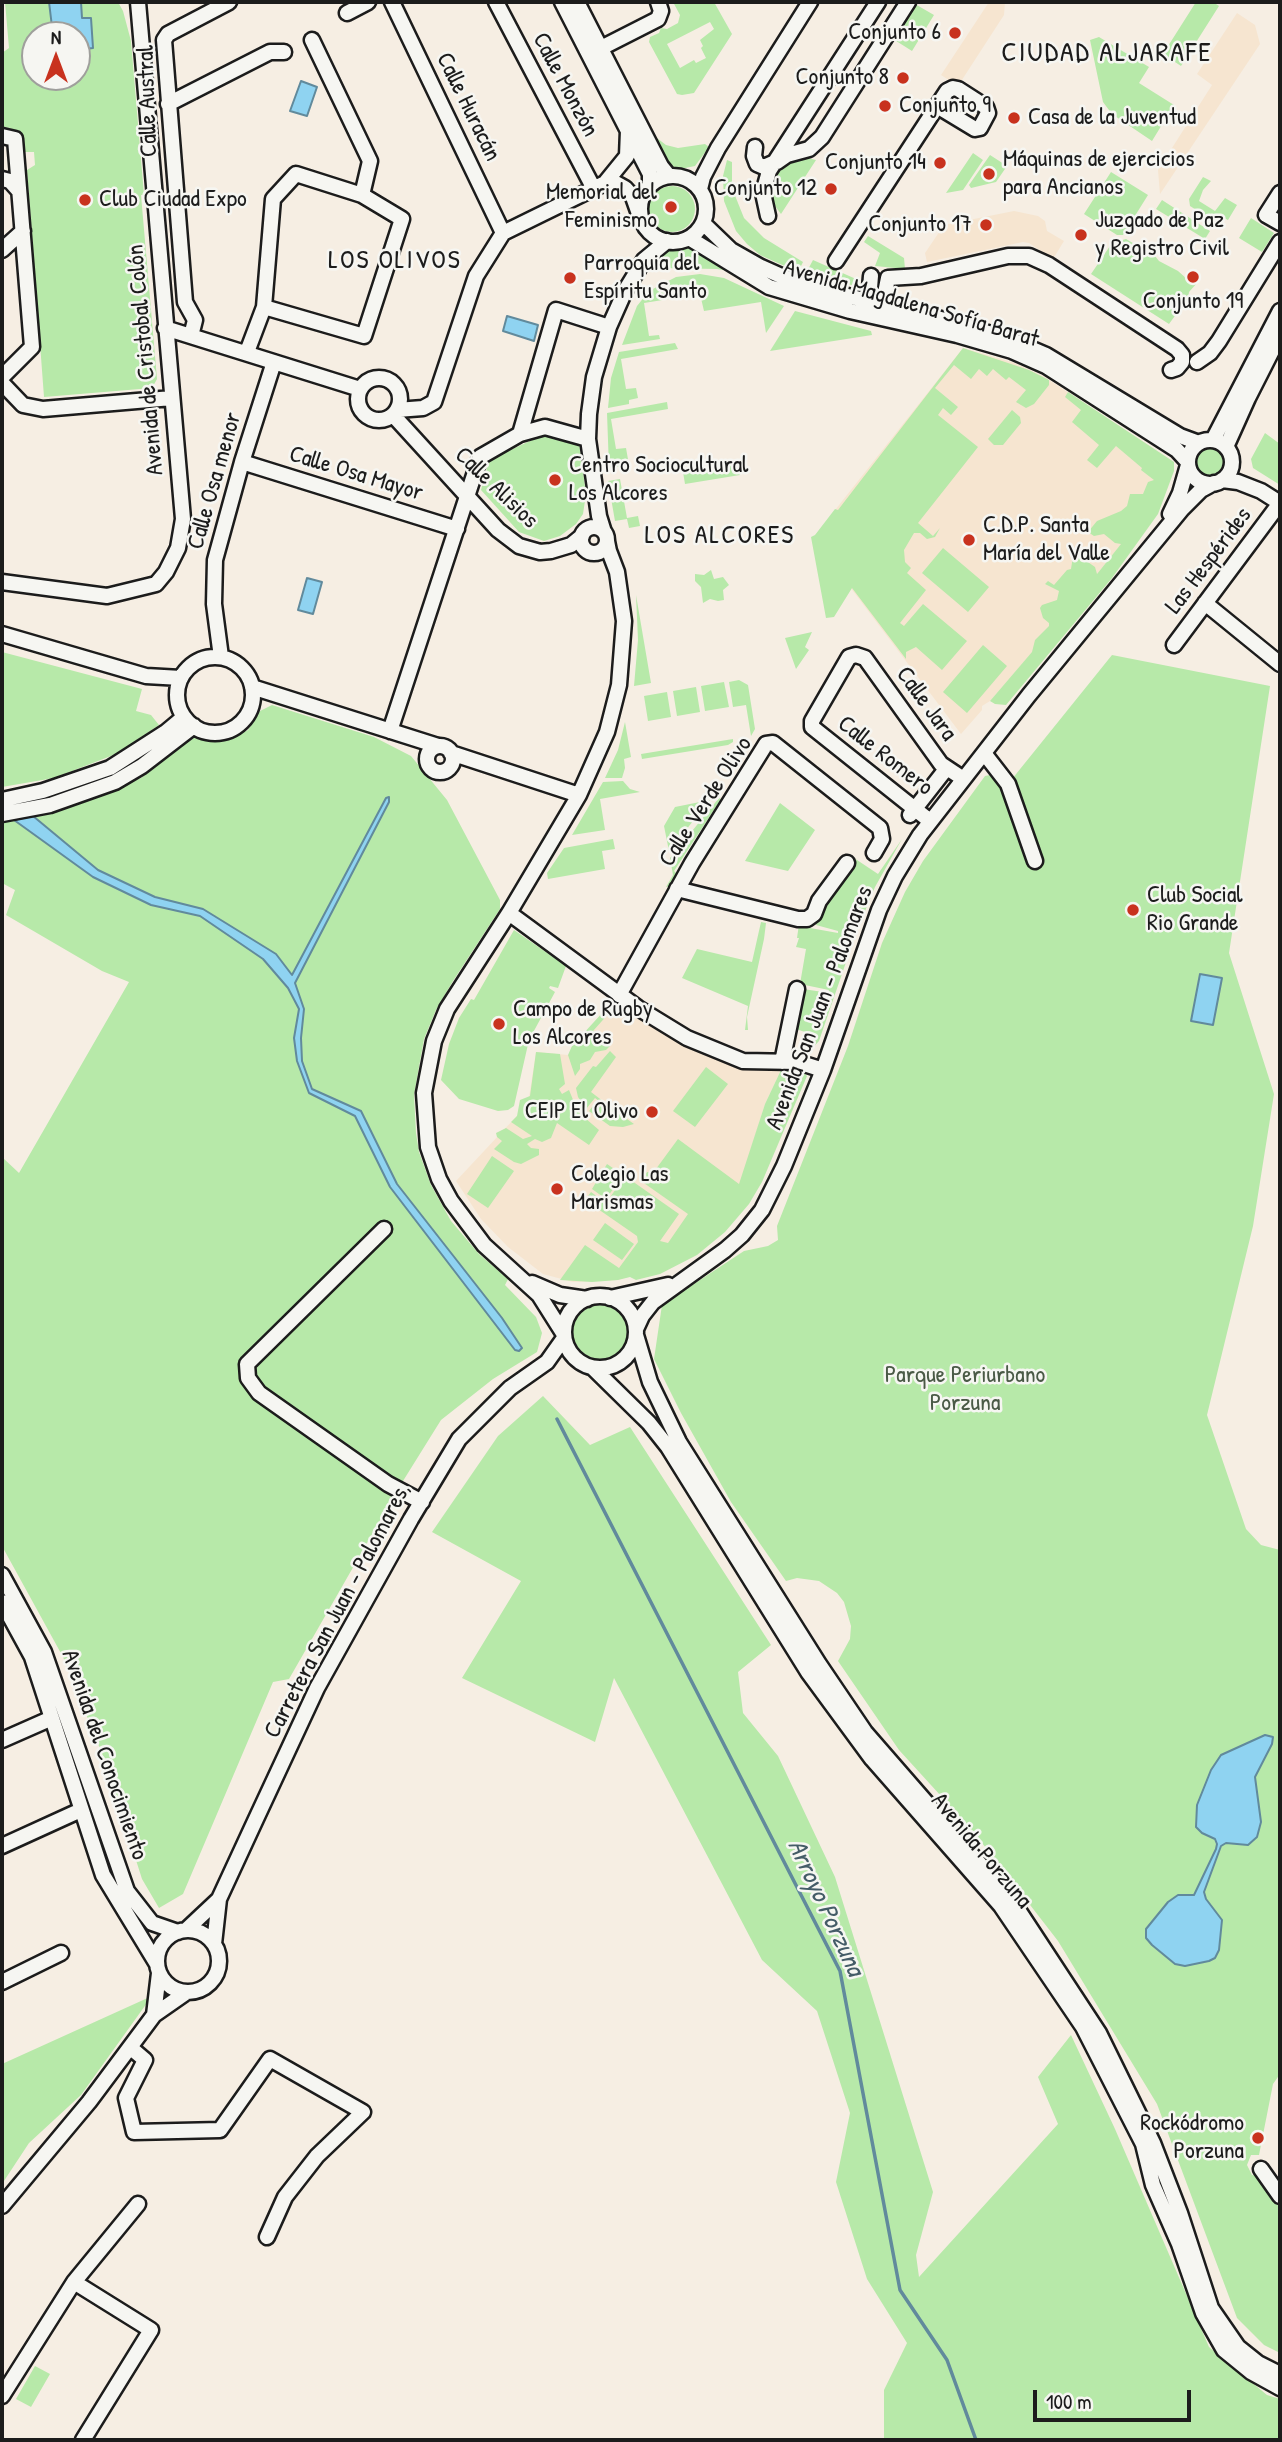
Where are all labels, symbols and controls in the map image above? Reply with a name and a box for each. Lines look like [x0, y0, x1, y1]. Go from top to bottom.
place label: Conjunto 6 [848, 19, 941, 47]
north arrow [21, 21, 91, 91]
text: N [51, 24, 61, 50]
marker: Conjunto 6 [947, 25, 963, 41]
street label: Calle Monzón [526, 28, 604, 142]
district label: CIUDAD ALJARAFE [1003, 37, 1211, 71]
street label: Calle Austral [132, 45, 164, 157]
street label: Calle Huracán [429, 48, 507, 166]
place label: Conjunto 8 [795, 64, 889, 92]
marker: Conjunto 8 [895, 70, 911, 86]
place label: Conjunto 9 [899, 92, 991, 120]
marker: Conjunto 9 [877, 98, 893, 114]
place label: Casa de la Juventud [1028, 104, 1196, 132]
marker: Casa de la Juventud [1006, 110, 1022, 126]
place label: Máquinas de ejercicios para Ancianos [1003, 146, 1194, 202]
place label: Conjunto 14 [825, 149, 926, 177]
marker: Conjunto 14 [932, 155, 948, 171]
marker: Máquinas de ejercicios para Ancianos [981, 166, 997, 182]
place label: Conjunto 12 [714, 175, 817, 203]
place label: Memorial del Feminismo [546, 179, 657, 235]
marker: Conjunto 12 [823, 181, 839, 197]
place label: Club Ciudad Expo [99, 186, 247, 214]
marker: Club Ciudad Expo [77, 192, 93, 208]
marker: Memorial del Feminismo [663, 199, 679, 215]
place label: Juzgado de Paz y Registro Civil [1095, 207, 1229, 263]
place label: Conjunto 17 [868, 211, 972, 239]
marker: Conjunto 17 [978, 217, 994, 233]
marker: Juzgado de Paz y Registro Civil [1073, 227, 1089, 243]
street label: Avenida de Cristobal Colón [122, 243, 170, 477]
district label: LOS OLIVOS [330, 245, 460, 277]
place label: Parroquia del Espíritu Santo [584, 250, 707, 306]
street label: Avenida Magdalena Sofía Barat [780, 254, 1042, 354]
marker: Conjunto 19 [1185, 269, 1201, 285]
marker: Parroquia del Espíritu Santo [562, 270, 578, 286]
place label: Conjunto 19 [1143, 288, 1243, 316]
street label: Calle Osa menor [182, 409, 248, 553]
street label: Calle Osa Mayor [286, 440, 426, 508]
street label: Calle Alisios [448, 441, 544, 535]
place label: Centro Sociocultural Los Alcores [569, 452, 748, 508]
marker: Centro Sociocultural Los Alcores [547, 472, 563, 488]
street label: Las Hespérides [1160, 502, 1258, 620]
place label: C.D.P. Santa María del Valle [983, 512, 1110, 568]
district label: LOS ALCORES [646, 520, 794, 552]
marker: C.D.P. Santa María del Valle [961, 532, 977, 548]
street label: Calle Jara [889, 661, 963, 747]
street label: Calle Romero [831, 710, 939, 802]
street label: Calle Verde Olivo [653, 732, 759, 872]
street label: Avenida San Juan - Palomares [760, 882, 880, 1134]
place label: Club Social Rio Grande [1147, 882, 1243, 938]
marker: Club Social Rio Grande [1125, 902, 1141, 918]
place label: Campo de Rugby Los Alcores [513, 996, 653, 1052]
marker: Campo de Rugby Los Alcores [491, 1016, 507, 1032]
place label: CEIP El Olivo [525, 1098, 638, 1126]
marker: CEIP El Olivo [644, 1104, 660, 1120]
place label: Colegio Las Marismas [571, 1161, 669, 1217]
marker: Colegio Las Marismas [549, 1181, 565, 1197]
park label: Parque Periurbano Porzuna [885, 1362, 1045, 1418]
street label: Carretera San Juan - Palomares, [259, 1479, 417, 1743]
street label: Avenida del Conocimiento [55, 1646, 153, 1864]
street label: Avenida Porzuna [924, 1787, 1038, 1915]
water label: Arroyo Porzuna [780, 1835, 870, 1981]
place label: Rockódromo Porzuna [1140, 2110, 1244, 2166]
marker: Rockódromo Porzuna [1250, 2130, 1266, 2146]
scale bar [1037, 2376, 1194, 2420]
text: 100 m [1046, 2387, 1092, 2416]

